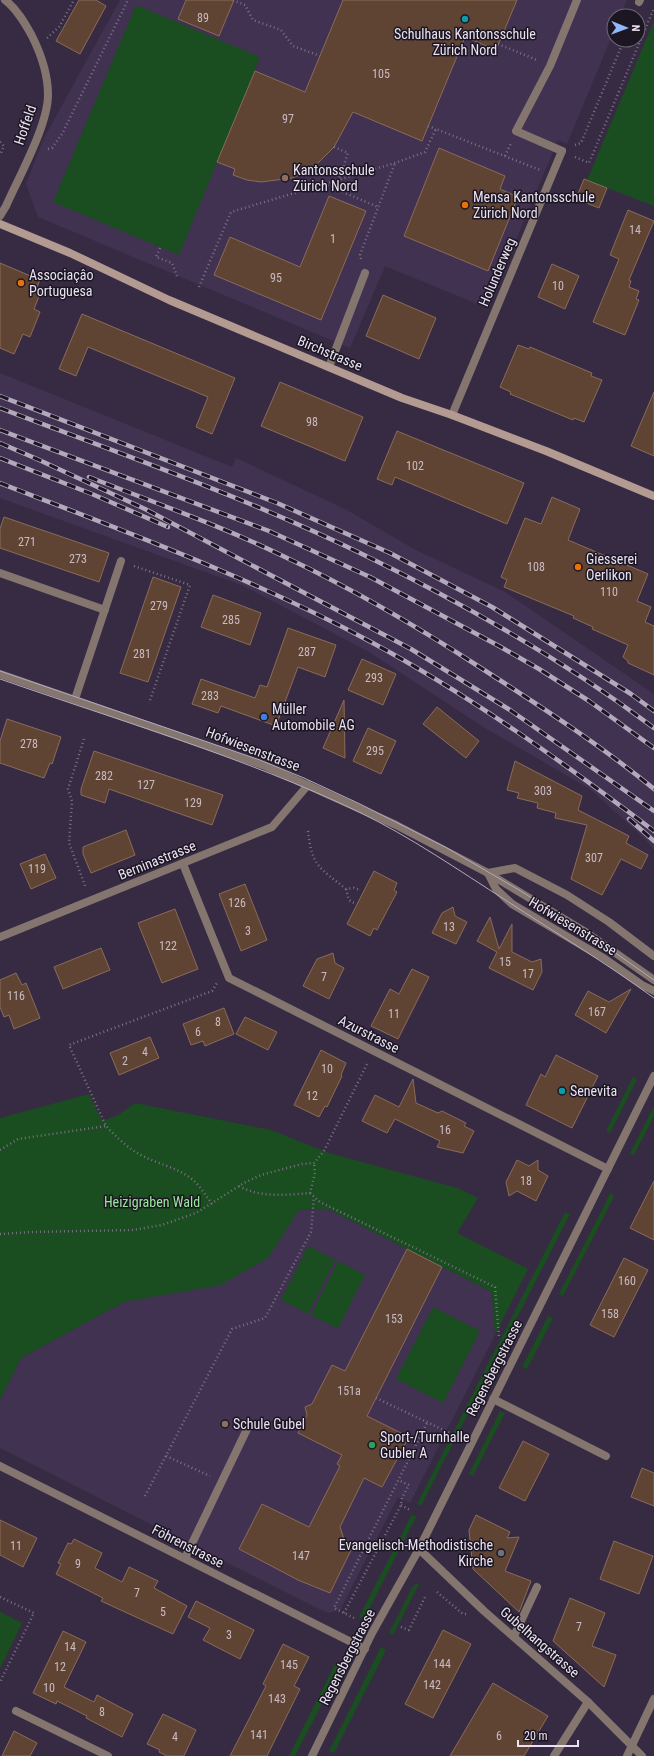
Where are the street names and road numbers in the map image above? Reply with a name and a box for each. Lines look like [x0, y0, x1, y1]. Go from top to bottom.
street label: Hoffeld [11, 103, 39, 147]
street label: Holunderweg [475, 235, 519, 309]
street label: Birchstrasse [295, 332, 365, 374]
street label: Hofwiesenstrasse [204, 724, 303, 774]
street label: Berninastrasse [116, 837, 199, 883]
street label: Hofwiesenstrasse [526, 894, 620, 959]
street label: Azurstrasse [336, 1012, 402, 1056]
street label: Regensbergstrasse [463, 1317, 525, 1419]
street label: Föhrenstrasse [149, 1521, 227, 1571]
street label: Gubelhangstrasse [497, 1603, 583, 1681]
street label: Regensbergstrasse [316, 1606, 378, 1708]

